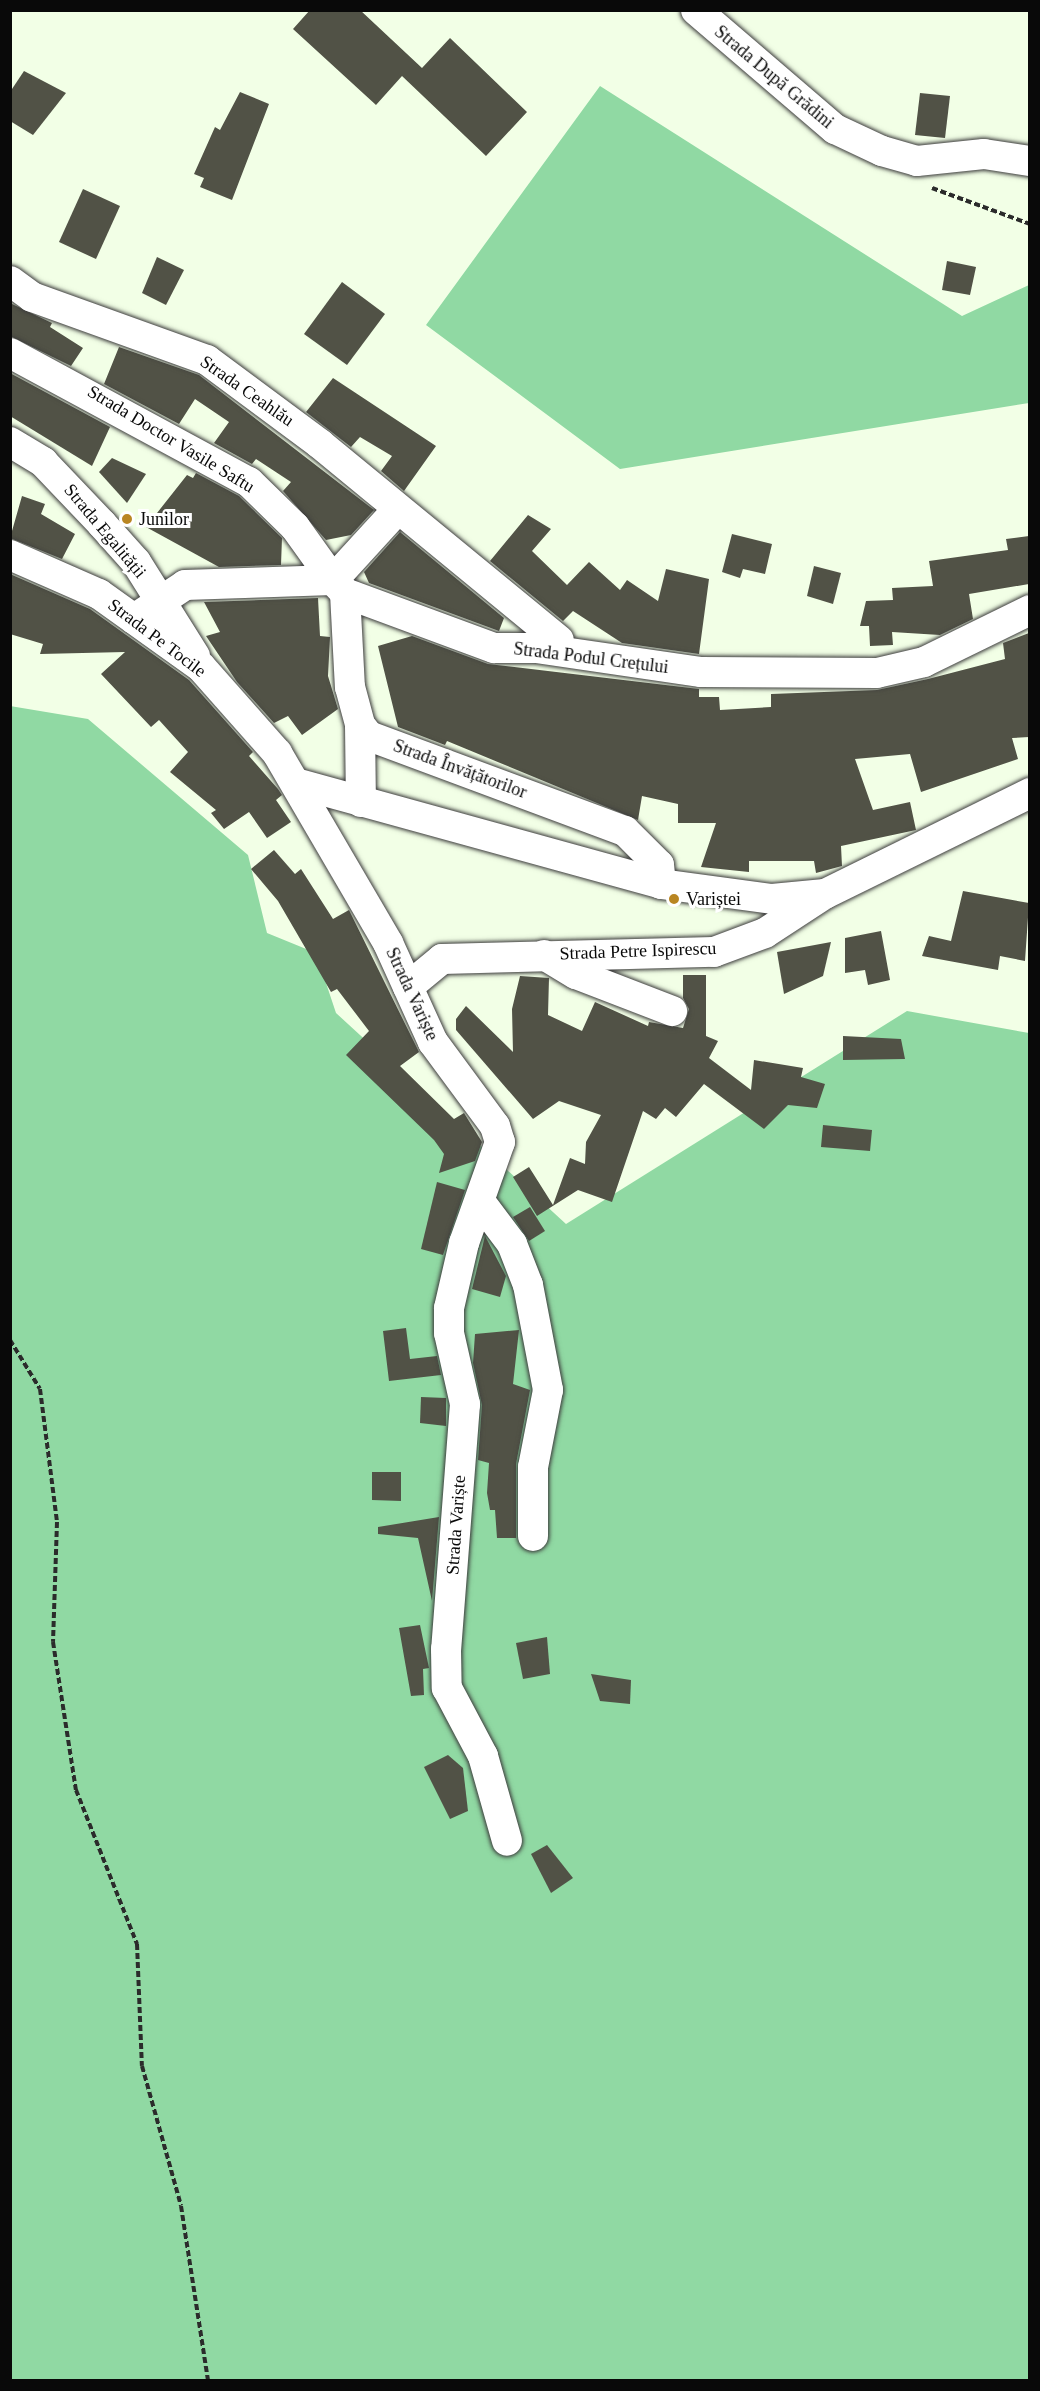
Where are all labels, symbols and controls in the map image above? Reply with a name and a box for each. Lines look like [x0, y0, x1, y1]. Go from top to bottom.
street label: Strada După Grădini [710, 21, 838, 133]
street label: Strada Ceahlău [196, 351, 298, 431]
street label: Strada Doctor Vasile Saftu [83, 380, 259, 498]
street label: Strada Egalității [59, 479, 151, 583]
place label: Junilor [139, 508, 189, 530]
marker: Junilor [120, 512, 134, 526]
street label: Strada Pe Tocile [103, 594, 211, 682]
street label: Strada Podul Crețului [512, 638, 670, 678]
street label: Strada Învățătorilor [390, 735, 530, 803]
place label: Variștei [686, 888, 741, 910]
marker: Variștei [667, 892, 681, 906]
street label: Strada Petre Ispirescu [559, 937, 717, 965]
street label: Strada Variște [381, 944, 443, 1044]
street label: Strada Variște [442, 1474, 470, 1576]

